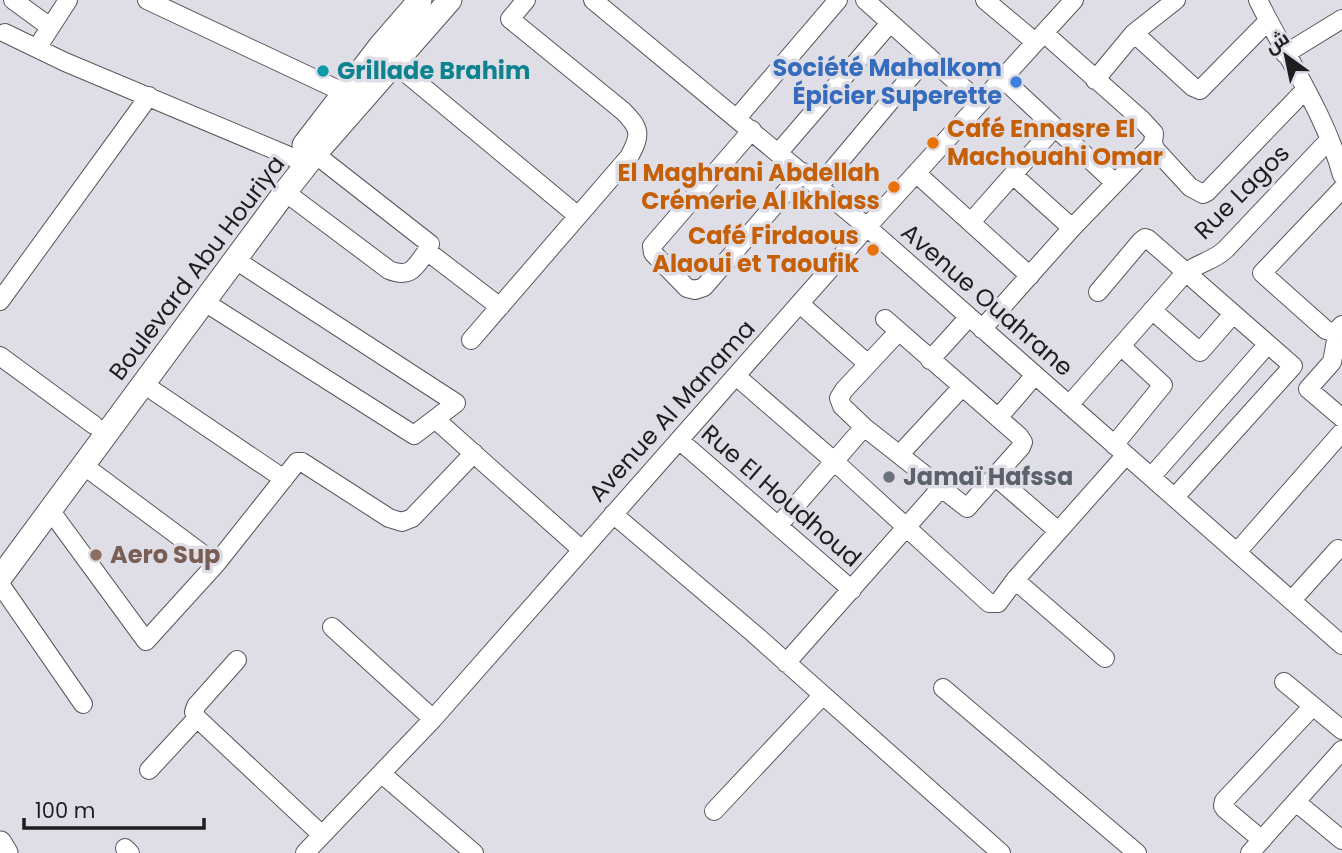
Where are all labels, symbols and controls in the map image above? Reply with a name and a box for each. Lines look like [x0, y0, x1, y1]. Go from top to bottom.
north arrow [1251, 21, 1321, 91]
text: ش [1259, 24, 1295, 60]
place label: Société Mahalkom Épicier Superette [773, 51, 1002, 112]
place label: Grillade Brahim [337, 54, 530, 87]
marker: Grillade Brahim [315, 63, 331, 79]
marker: Société Mahalkom Épicier Superette [1008, 74, 1024, 90]
place label: Café Ennasre El Machouahi Omar [947, 112, 1163, 173]
marker: Café Ennasre El Machouahi Omar [925, 135, 941, 151]
street label: Rue Lagos [1187, 137, 1296, 246]
street label: Boulevard Abu Houriya [101, 149, 292, 387]
place label: El Maghrani Abdellah Crémerie Al Ikhlass [617, 156, 880, 217]
marker: El Maghrani Abdellah Crémerie Al Ikhlass [886, 179, 902, 195]
street label: Avenue Ouahrane [894, 216, 1080, 384]
place label: Café Firdaous Alaoui et Taoufik [652, 219, 859, 280]
marker: Café Firdaous Alaoui et Taoufik [865, 242, 881, 258]
street label: Avenue Al Manama [581, 313, 762, 509]
street label: Rue El Houdhoud [694, 417, 868, 574]
place label: Jamaï Hafssa [903, 460, 1073, 493]
marker: Jamaï Hafssa [881, 469, 897, 485]
place label: Aero Sup [110, 538, 220, 571]
marker: Aero Sup [88, 547, 104, 563]
scale bar [24, 786, 205, 830]
text: 100 m [35, 796, 95, 825]

